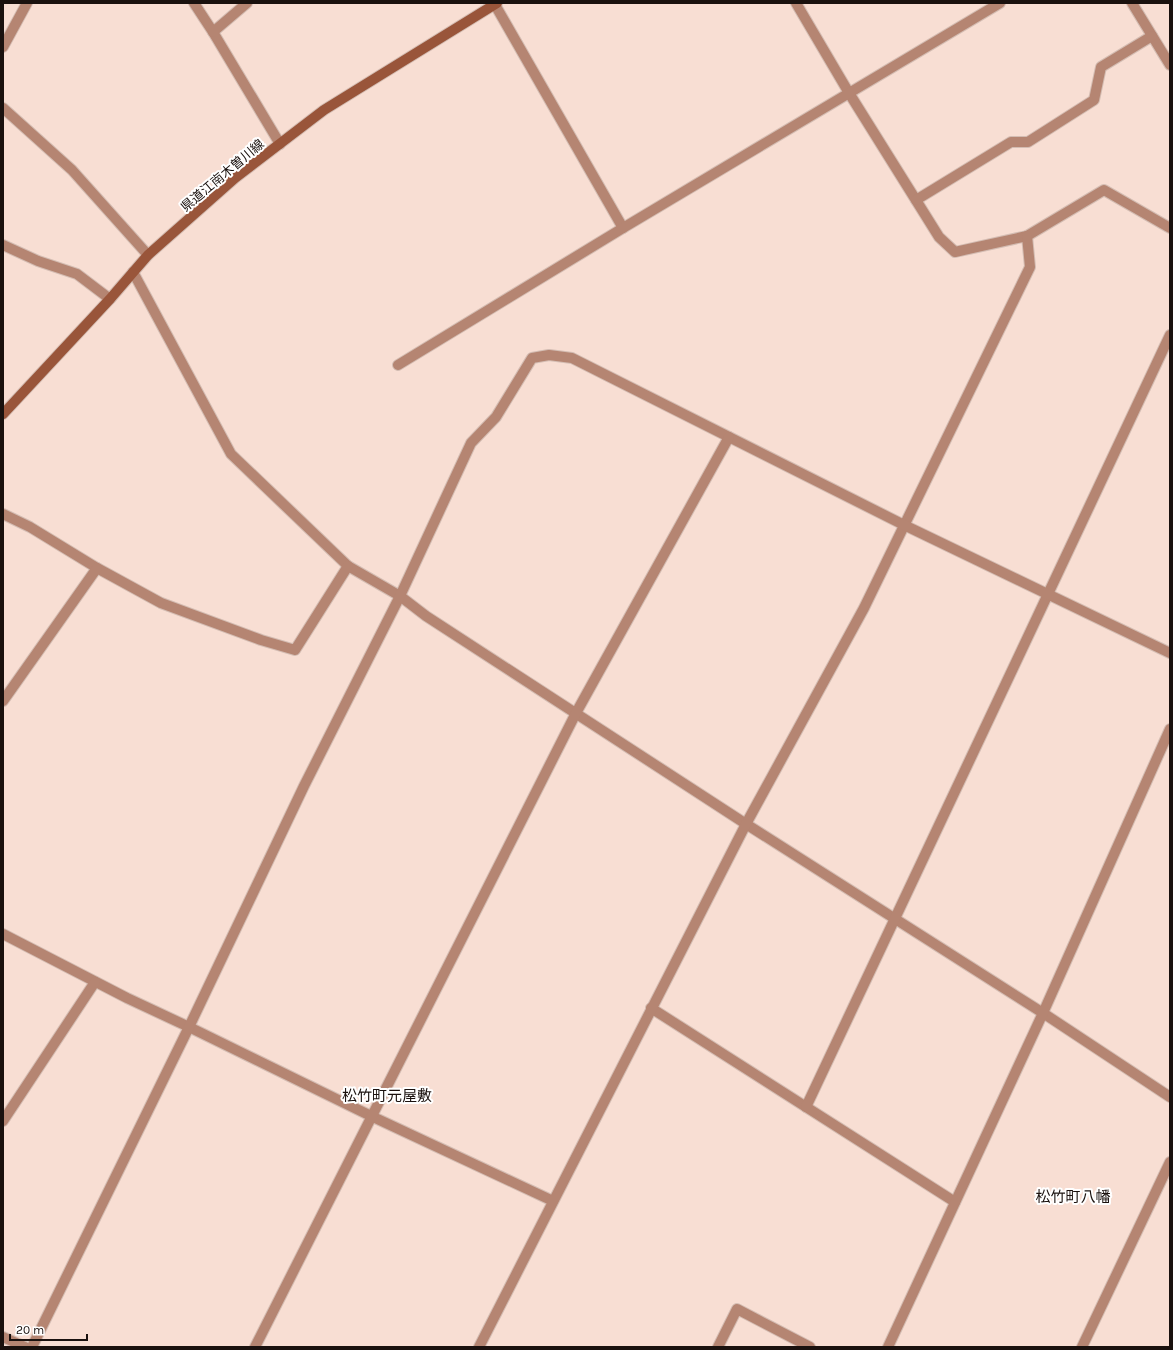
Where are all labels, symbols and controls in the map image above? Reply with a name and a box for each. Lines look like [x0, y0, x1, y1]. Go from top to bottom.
street label: 県道江南木曽川線 [178, 136, 267, 215]
district label: 松竹町元屋敷 [342, 1087, 432, 1105]
district label: 松竹町八幡 [1035, 1188, 1111, 1206]
scale bar [10, 1316, 87, 1342]
text: 20 m [16, 1323, 44, 1337]

